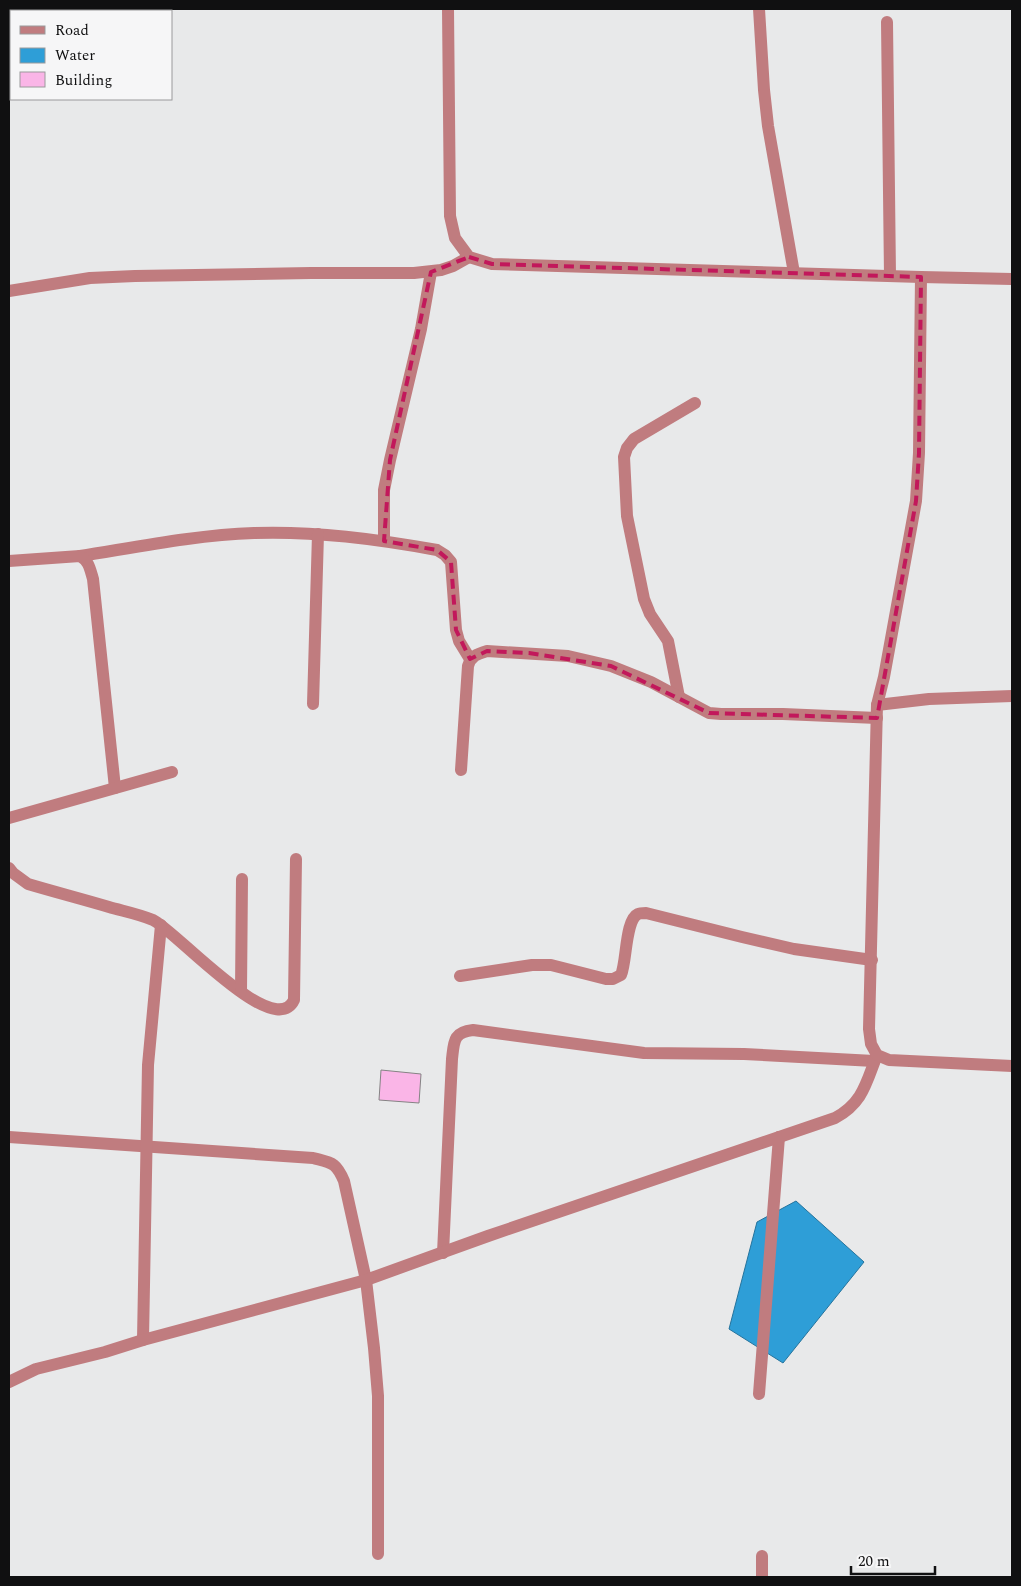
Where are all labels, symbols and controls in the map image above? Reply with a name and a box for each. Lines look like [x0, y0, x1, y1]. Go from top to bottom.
legend [10, 10, 172, 100]
text: Road [55, 19, 89, 42]
text: Water [55, 44, 95, 67]
text: Building [55, 69, 112, 92]
scale bar [851, 1544, 935, 1576]
text: 20 m [858, 1550, 890, 1573]

